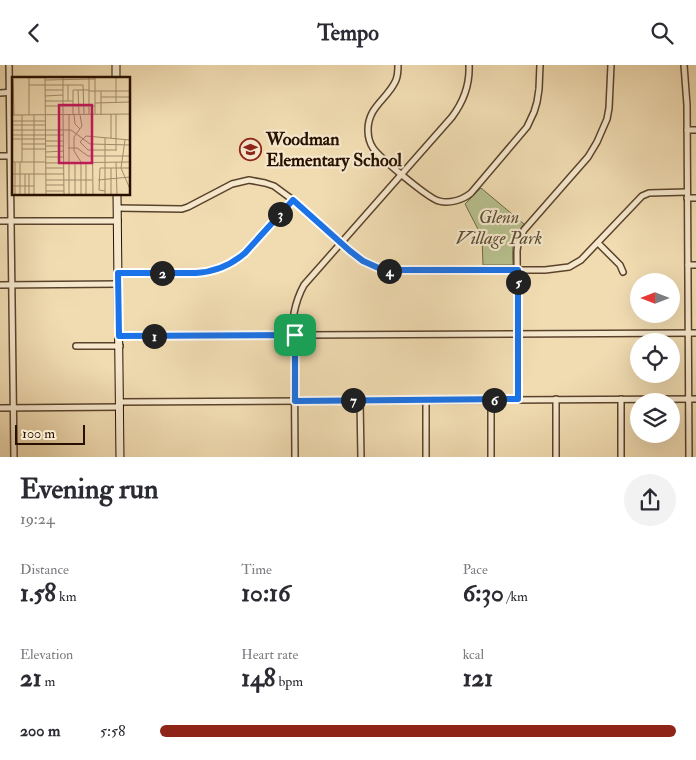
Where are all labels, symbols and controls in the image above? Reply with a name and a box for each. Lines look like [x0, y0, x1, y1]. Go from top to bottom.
icon: back [20, 19, 48, 47]
text: Tempo [317, 19, 379, 47]
icon: search [648, 19, 676, 47]
inset map [12, 77, 130, 195]
place label: Woodman Elementary School [265, 128, 402, 172]
school or university icon: Woodman Elementary School [238, 137, 262, 161]
pin: 3 [268, 201, 292, 227]
text: 3 [278, 206, 283, 223]
park label: Glenn Village Park [456, 206, 542, 250]
pin: 4 [376, 259, 402, 283]
pin: 2 [150, 261, 174, 285]
text: 4 [386, 263, 393, 280]
text: 2 [159, 265, 166, 282]
pin: 5 [506, 269, 530, 295]
north arrow [630, 273, 680, 323]
map controls [630, 273, 680, 443]
text: 5 [515, 274, 522, 291]
pin [274, 314, 316, 356]
icon: arrive [281, 321, 309, 349]
pin: 1 [142, 323, 166, 349]
text: 1 [152, 328, 157, 345]
button: locate [630, 333, 680, 383]
pin: 7 [340, 387, 366, 413]
pin: 6 [482, 387, 506, 413]
text: 7 [350, 392, 357, 409]
text: 6 [491, 392, 498, 409]
button: layers [630, 393, 680, 443]
scale bar [15, 423, 85, 446]
text: 100 m [22, 425, 55, 442]
text: Evening run [20, 472, 158, 507]
button: share [624, 474, 676, 526]
text: 19:24 [20, 509, 55, 529]
text: Distance [20, 561, 69, 578]
text: Time [241, 561, 272, 578]
text: Pace [463, 561, 488, 578]
text: 1.58 [20, 578, 56, 609]
text: 10:16 [241, 578, 291, 609]
text: 6:30 [463, 578, 504, 609]
text: km [56, 588, 77, 605]
text: /km [504, 588, 528, 605]
text: Elevation [20, 646, 73, 663]
text: Heart rate [241, 646, 298, 663]
text: kcal [463, 646, 484, 663]
text: 21 [20, 663, 42, 694]
text: 148 [241, 663, 275, 694]
text: 121 [463, 663, 493, 694]
text: m [42, 673, 55, 690]
text: bpm [275, 673, 303, 690]
text: 200 m [20, 721, 60, 741]
text: 5:58 [100, 721, 126, 741]

